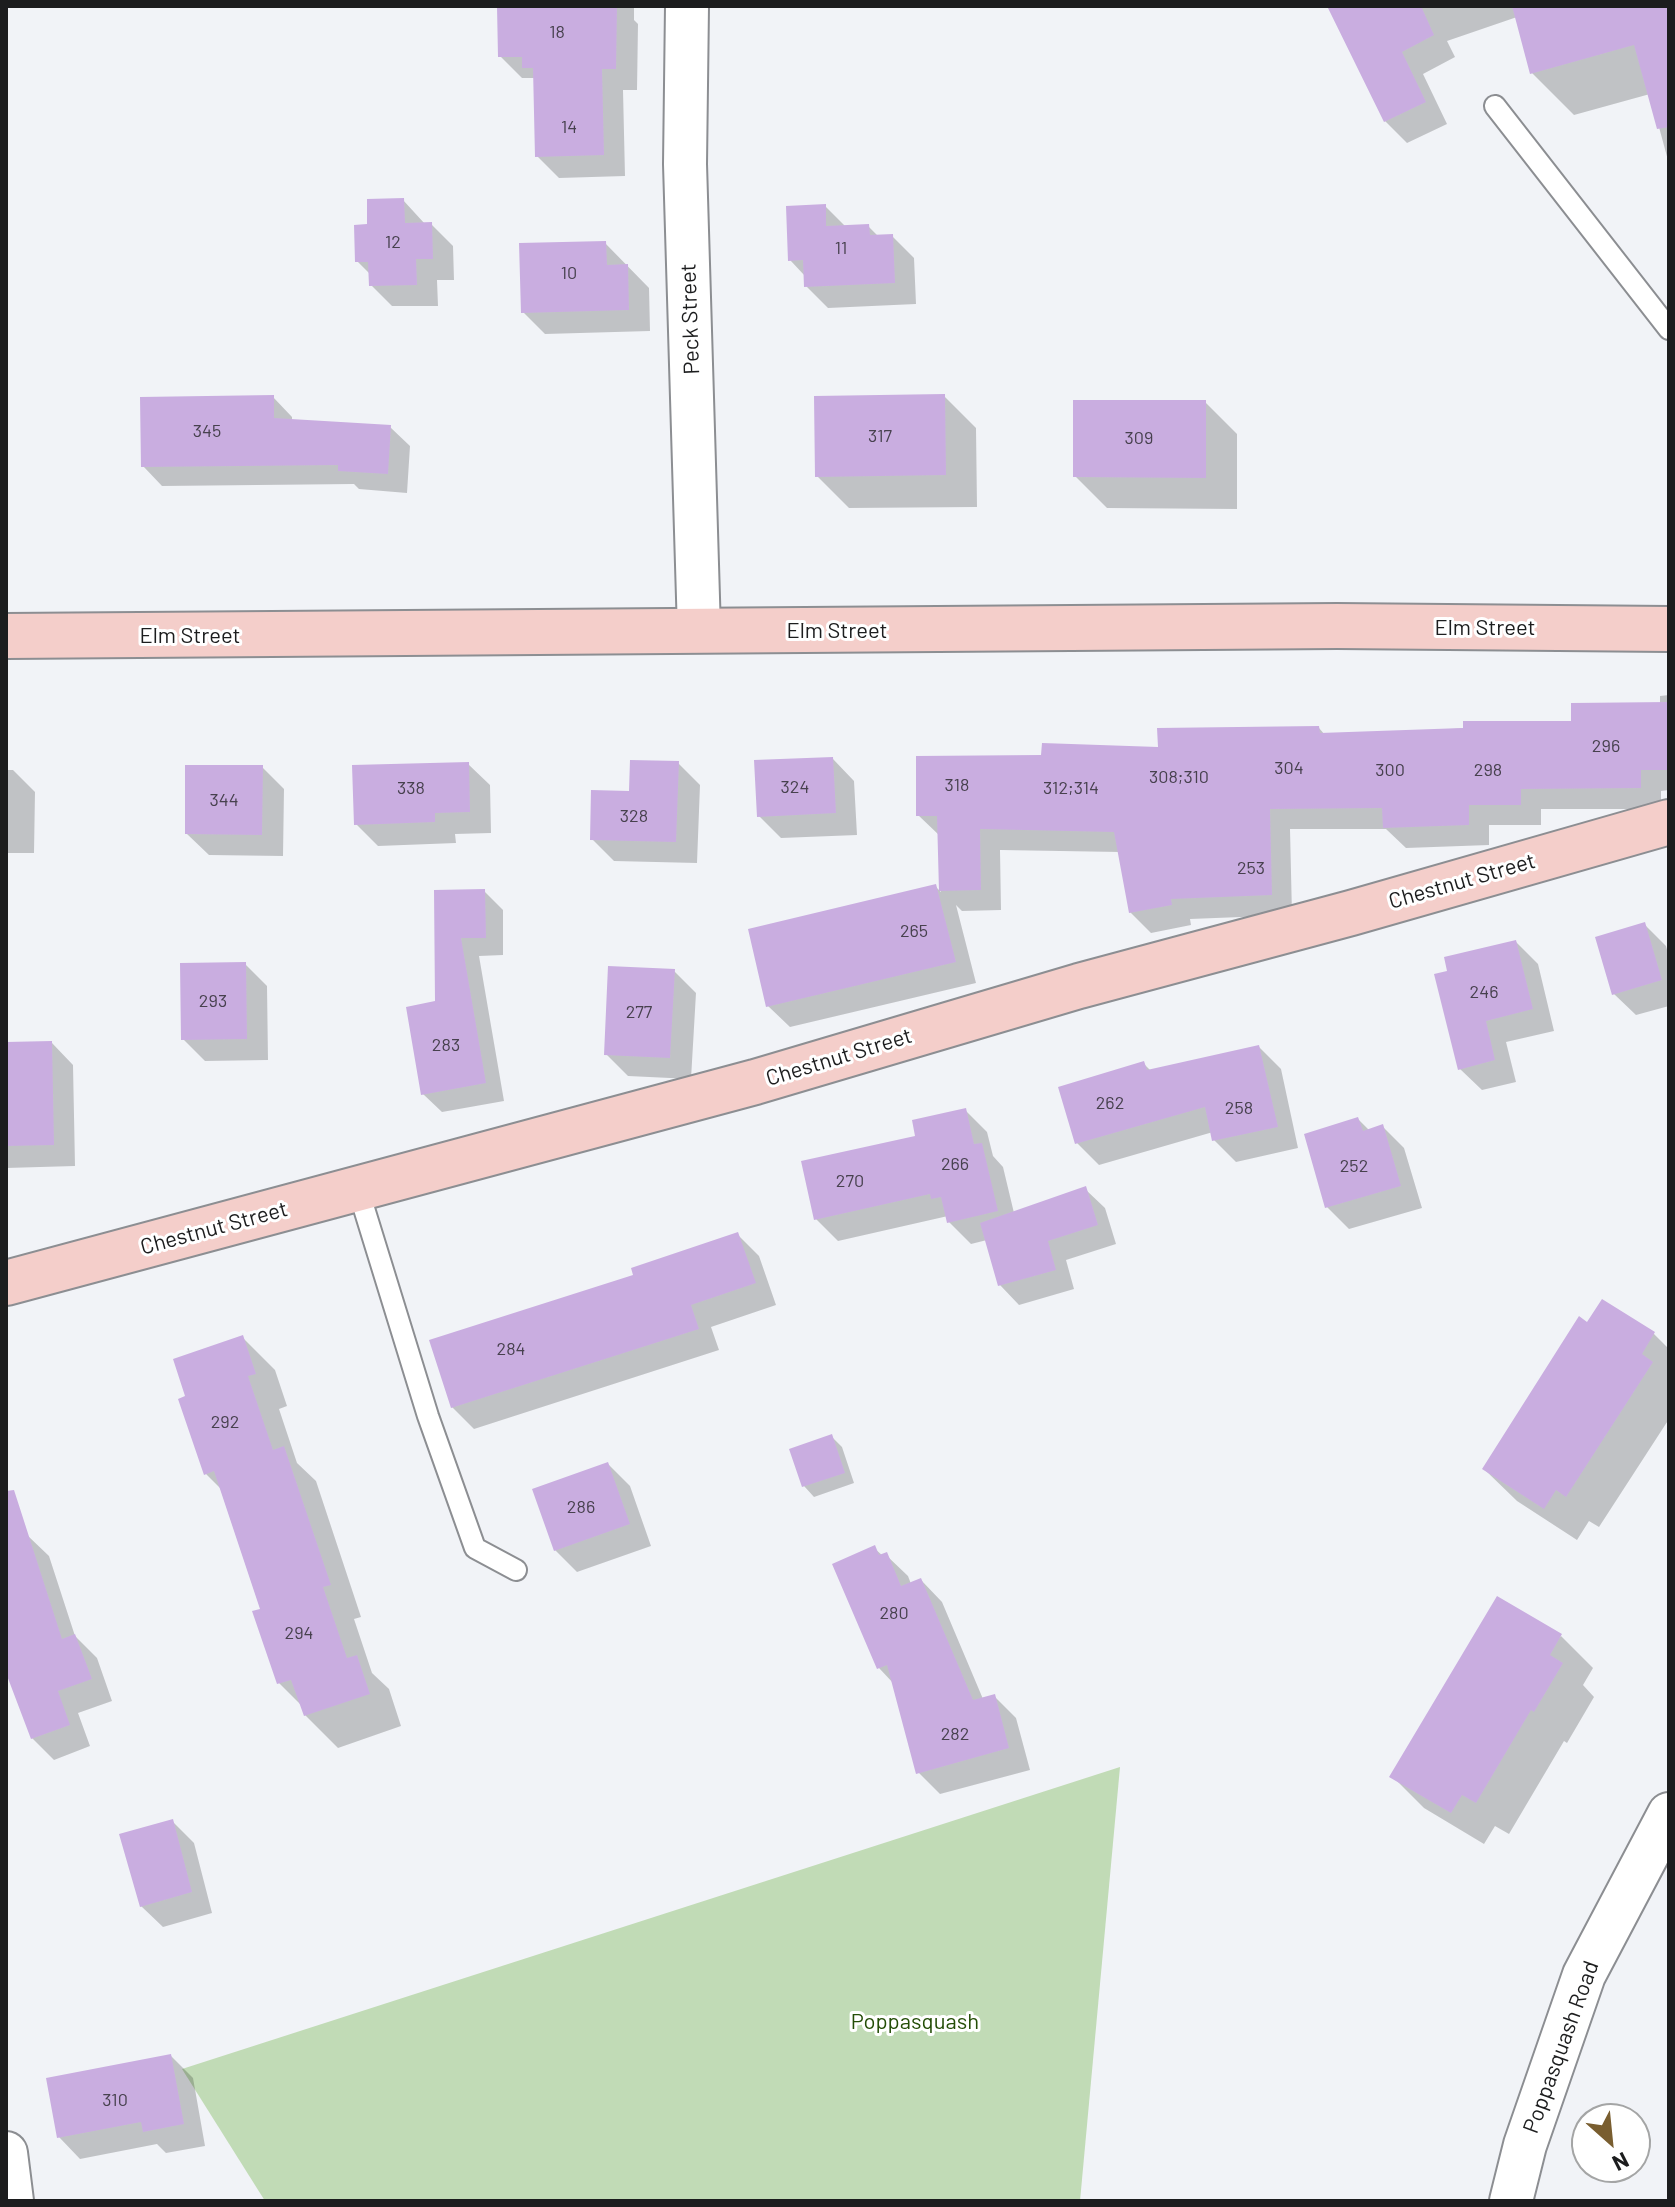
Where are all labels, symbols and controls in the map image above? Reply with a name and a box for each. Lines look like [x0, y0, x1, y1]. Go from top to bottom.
house number: 18 [549, 21, 565, 43]
house number: 14 [561, 116, 577, 138]
house number: 12 [385, 231, 401, 253]
house number: 11 [835, 237, 847, 259]
house number: 10 [561, 262, 577, 284]
street label: Peck Street [675, 263, 705, 375]
house number: 345 [193, 420, 221, 442]
house number: 317 [868, 425, 892, 447]
house number: 309 [1125, 427, 1153, 449]
street label: Elm Street [1434, 615, 1536, 641]
street label: Elm Street [786, 618, 888, 644]
street label: Elm Street [139, 623, 241, 649]
house number: 296 [1592, 735, 1620, 757]
house number: 304 [1274, 757, 1304, 779]
house number: 300 [1375, 759, 1405, 781]
house number: 298 [1474, 759, 1502, 781]
house number: 308;310 [1149, 766, 1209, 788]
house number: 318 [945, 774, 969, 796]
house number: 324 [781, 776, 809, 798]
house number: 338 [397, 777, 425, 799]
house number: 312;314 [1043, 777, 1099, 799]
house number: 344 [209, 789, 239, 811]
house number: 328 [620, 805, 648, 827]
street label: Chestnut Street [1386, 847, 1538, 915]
house number: 253 [1237, 857, 1265, 879]
house number: 265 [900, 920, 928, 942]
house number: 246 [1470, 981, 1498, 1003]
house number: 293 [199, 990, 227, 1012]
house number: 277 [626, 1001, 652, 1023]
street label: Chestnut Street [763, 1022, 915, 1092]
house number: 283 [432, 1034, 460, 1056]
house number: 262 [1096, 1092, 1124, 1114]
house number: 258 [1225, 1097, 1253, 1119]
house number: 266 [941, 1153, 969, 1175]
house number: 252 [1340, 1155, 1368, 1177]
house number: 270 [836, 1170, 864, 1192]
street label: Chestnut Street [138, 1196, 290, 1260]
house number: 284 [497, 1338, 525, 1360]
house number: 292 [211, 1411, 239, 1433]
house number: 286 [567, 1496, 595, 1518]
house number: 280 [879, 1602, 909, 1624]
house number: 294 [285, 1622, 313, 1644]
house number: 282 [941, 1723, 969, 1745]
street label: Poppasquash Road [1518, 1957, 1604, 2137]
park label: Poppasquash [851, 2009, 979, 2035]
house number: 310 [102, 2089, 128, 2111]
north arrow [1571, 2103, 1651, 2183]
text: N [1609, 2148, 1633, 2178]

